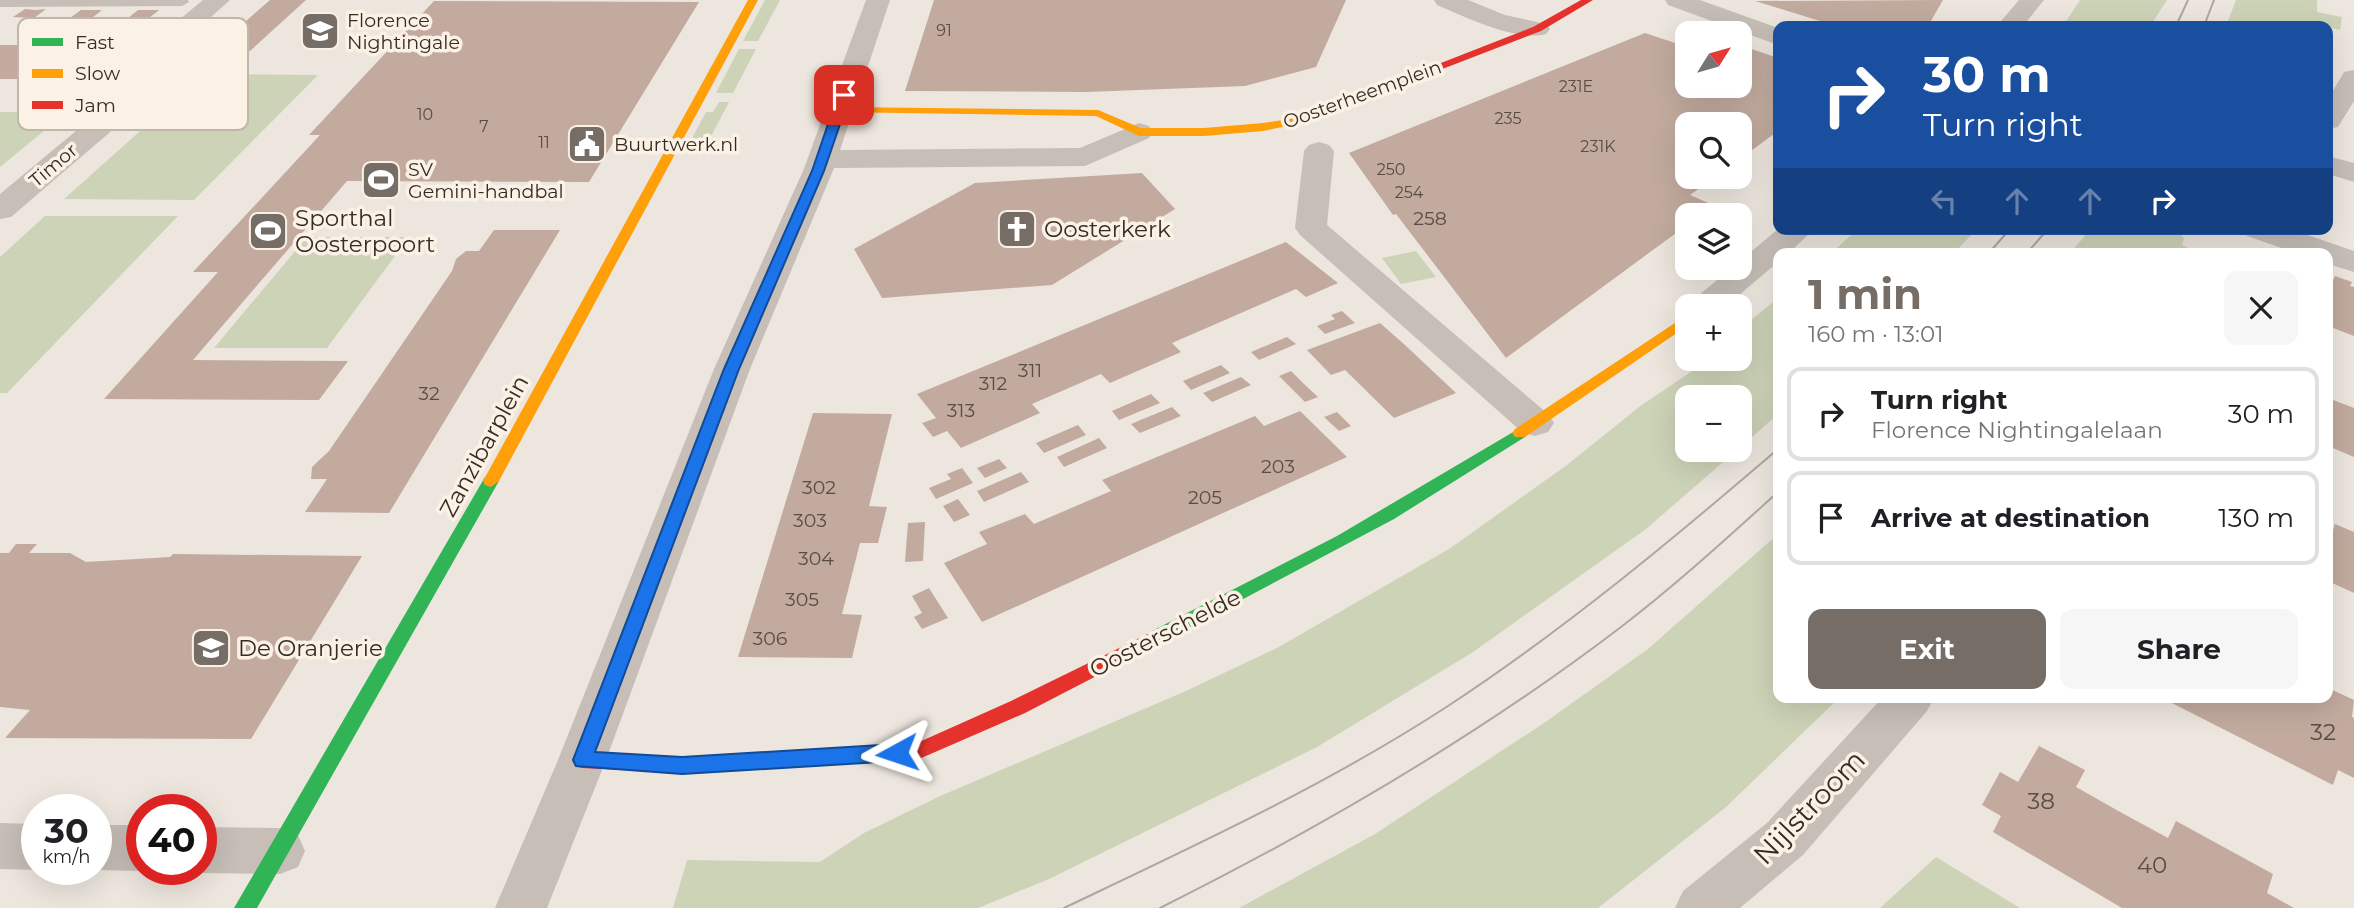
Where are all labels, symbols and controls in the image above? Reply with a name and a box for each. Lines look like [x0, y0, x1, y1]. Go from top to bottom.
place label: Florence Nightingale [347, 9, 460, 54]
school or university icon: Florence Nightingale [299, 10, 341, 52]
legend [18, 18, 248, 130]
house number: 91 [936, 21, 952, 40]
north arrow [1675, 21, 1752, 98]
map controls [1675, 21, 1752, 462]
text: Fast [75, 31, 115, 54]
text: 30 m [1923, 45, 2051, 104]
icon: right [1808, 49, 1899, 140]
street label: Oosterheemplein [1280, 55, 1444, 134]
text: Slow [75, 62, 120, 85]
pin [814, 65, 874, 125]
icon: arrive [825, 76, 863, 114]
house number: 231E [1559, 77, 1593, 96]
text: Jam [74, 94, 116, 117]
house number: 10 [417, 105, 433, 124]
text: Turn right [1923, 105, 2083, 144]
house number: 235 [1494, 109, 1522, 128]
button: search [1675, 112, 1752, 189]
house number: 7 [479, 117, 489, 136]
public building icon: Buurtwerk.nl [566, 123, 608, 165]
house number: 11 [538, 133, 550, 152]
place label: Buurtwerk.nl [614, 133, 738, 156]
house number: 231K [1580, 137, 1616, 156]
street label: Timor [25, 139, 82, 192]
place label: SV Gemini-handbal [408, 158, 564, 203]
sports icon: SV Gemini-handbal [360, 159, 402, 201]
house number: 250 [1377, 160, 1405, 179]
icon: left [1925, 182, 1963, 220]
icon: ahead [1998, 182, 2036, 220]
icon: ahead [2071, 182, 2109, 220]
icon: right [2144, 182, 2182, 220]
house number: 254 [1395, 183, 1424, 202]
button: layers [1675, 203, 1752, 280]
place label: Sporthal Oosterpoort [295, 204, 435, 258]
house number: 258 [1413, 207, 1447, 230]
church icon: Oosterkerk [996, 208, 1038, 250]
sports icon: Sporthal Oosterpoort [247, 210, 289, 252]
place label: Oosterkerk [1044, 215, 1171, 243]
text: 1 min [1808, 268, 1922, 320]
button: close [2224, 271, 2298, 345]
button: + [1675, 294, 1752, 371]
text: 160 m · 13:01 [1808, 320, 1944, 348]
house number: 311 [1018, 359, 1042, 382]
street label: Zanzibarplein [434, 370, 534, 522]
house number: 312 [979, 372, 1007, 395]
house number: 32 [418, 382, 440, 405]
text: Turn right [1871, 384, 2007, 416]
button: − [1675, 385, 1752, 462]
icon: right [1812, 395, 1850, 433]
text: 30 m [2228, 398, 2294, 430]
house number: 313 [947, 399, 975, 422]
text: Florence Nightingalelaan [1871, 416, 2163, 444]
house number: 203 [1261, 455, 1295, 478]
house number: 302 [802, 476, 836, 499]
house number: 205 [1188, 486, 1222, 509]
icon: arrive [1812, 499, 1850, 537]
text: Arrive at destination [1871, 502, 2150, 534]
text: 130 m [2218, 502, 2294, 534]
house number: 303 [793, 509, 827, 532]
house number: 304 [798, 547, 834, 570]
street label: Oosterschelde [1085, 583, 1245, 683]
house number: 305 [785, 588, 819, 611]
button: Exit [1808, 609, 2046, 689]
button: Share [2060, 609, 2298, 689]
school or university icon: De Oranjerie [190, 627, 232, 669]
house number: 306 [753, 627, 787, 650]
place label: De Oranjerie [238, 634, 383, 662]
position arrow [860, 716, 934, 790]
house number: 32 [2310, 718, 2336, 746]
street label: Nijlstroom [1746, 743, 1872, 871]
house number: 38 [2027, 787, 2055, 815]
speed limit sign: 40 [126, 794, 217, 885]
text: 30 [44, 809, 89, 852]
text: km/h [42, 846, 91, 868]
house number: 40 [2137, 851, 2167, 879]

